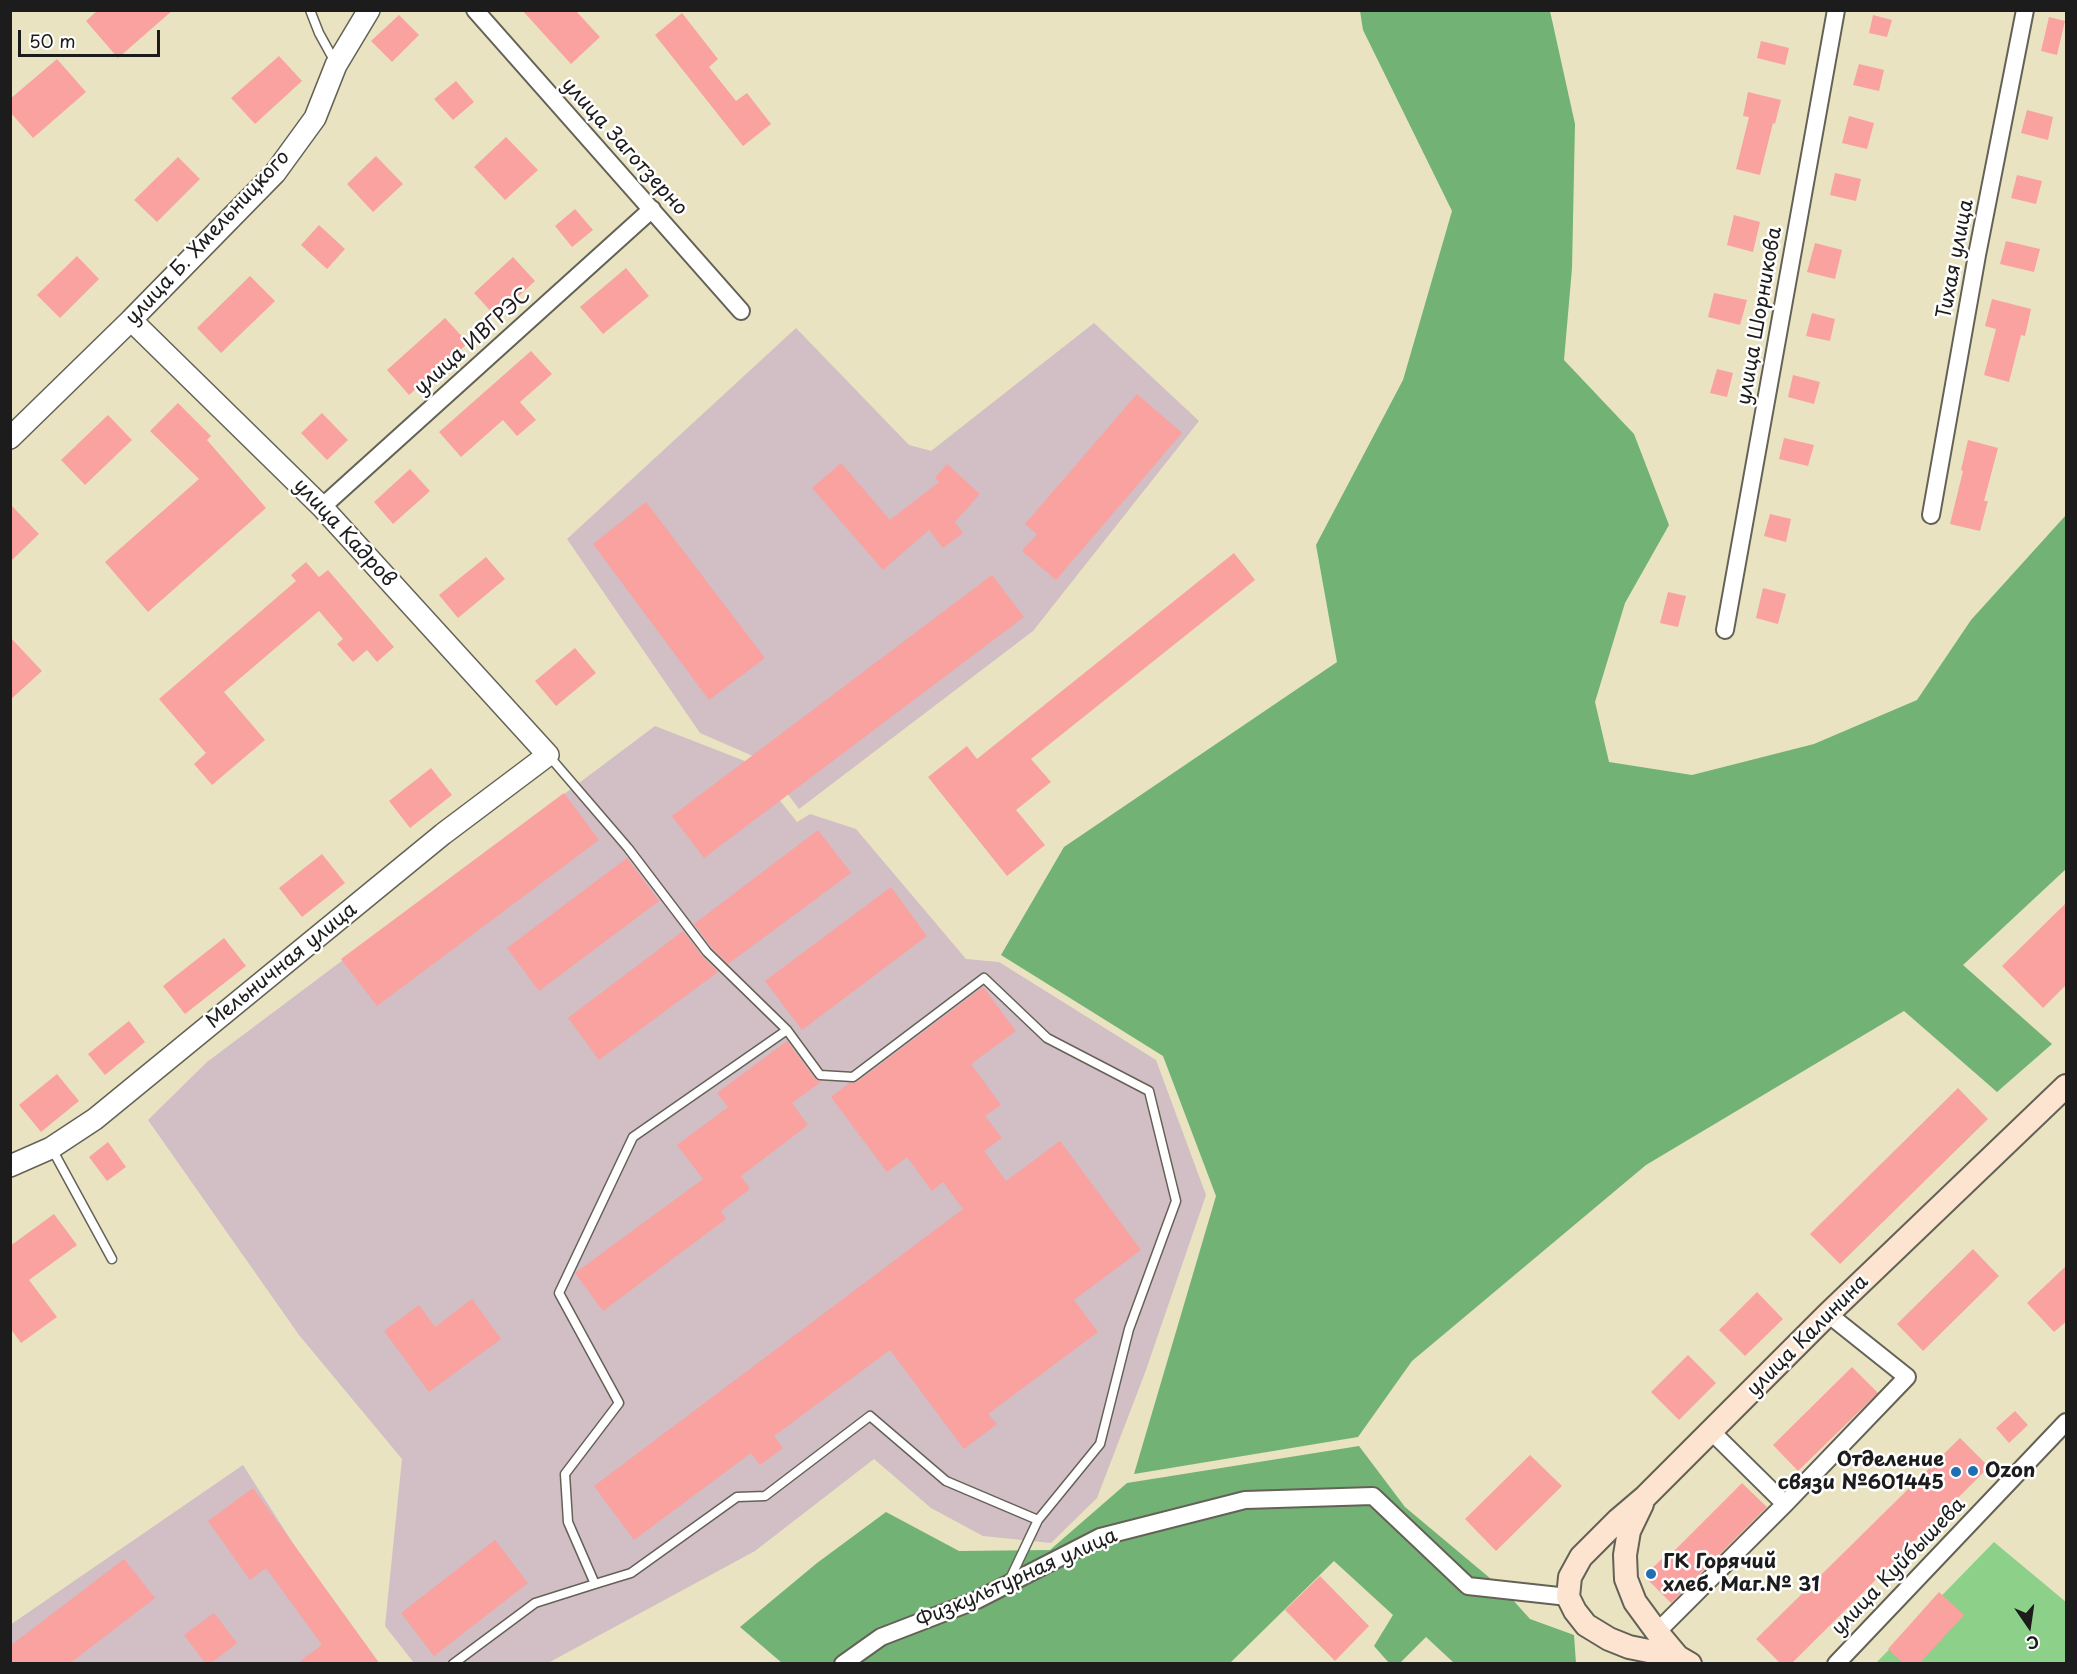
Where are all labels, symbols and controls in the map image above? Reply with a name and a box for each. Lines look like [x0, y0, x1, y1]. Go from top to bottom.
scale bar [21, 18, 164, 56]
text: 50 m [29, 27, 76, 54]
street label: улица Заготзерно [556, 73, 692, 221]
street label: улица Б. Хмельницкого [121, 146, 295, 330]
street label: Тихая улица [1933, 197, 1979, 321]
street label: улица Шорникова [1733, 225, 1787, 407]
street label: улица ИВГРЭС [410, 283, 536, 401]
street label: улица Кадров [288, 474, 400, 592]
street label: Мельничная улица [202, 898, 362, 1034]
street label: улица Калинина [1742, 1270, 1874, 1402]
place label: Отделение связи №601445 [1778, 1448, 1944, 1495]
place label: Ozon [1985, 1459, 2035, 1483]
marker: Ozon [1966, 1464, 1980, 1478]
marker: Отделение связи №601445 [1949, 1465, 1963, 1479]
street label: улица Куйбышева [1827, 1493, 1971, 1641]
street label: Физкультурная улица [913, 1524, 1121, 1634]
place label: ГК Горячий хлеб. Маг.№ 31 [1663, 1550, 1820, 1597]
marker: ГК Горячий хлеб. Маг.№ 31 [1644, 1567, 1658, 1581]
north arrow [1999, 1596, 2059, 1656]
text: С [2024, 1630, 2042, 1657]

